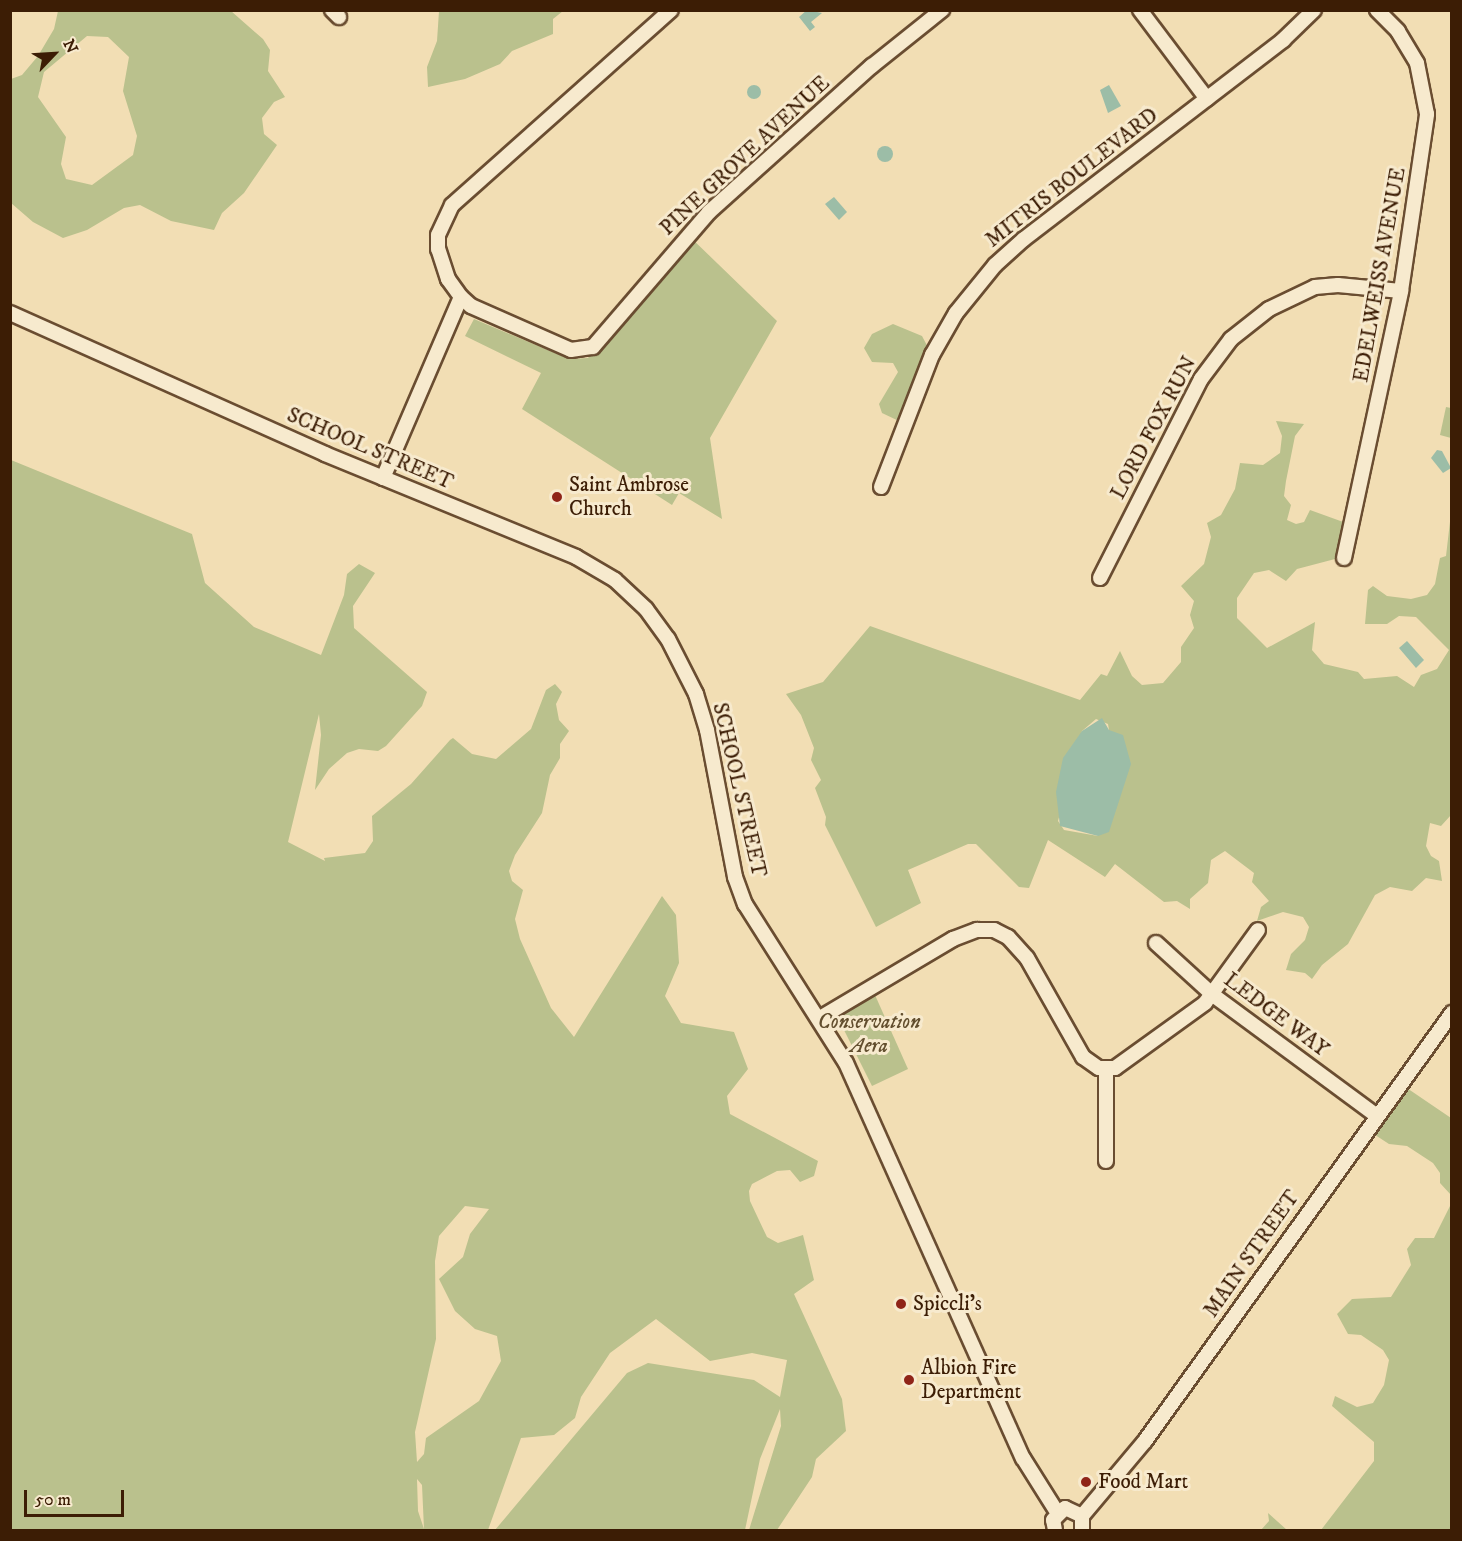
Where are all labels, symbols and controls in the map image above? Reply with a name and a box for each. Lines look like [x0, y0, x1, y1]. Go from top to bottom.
north arrow [24, 24, 84, 84]
text: N [58, 36, 82, 57]
street label: PINE GROVE AVENUE [655, 71, 835, 241]
street label: MITRIS BOULEVARD [981, 103, 1163, 253]
street label: EDELWEISS AVENUE [1349, 166, 1411, 384]
street label: LORD FOX RUN [1106, 352, 1202, 504]
street label: SCHOOL STREET [283, 403, 457, 495]
place label: Saint Ambrose Church [569, 472, 689, 522]
marker: Saint Ambrose Church [550, 490, 564, 504]
street label: SCHOOL STREET [707, 700, 771, 880]
street label: LEDGE WAY [1219, 967, 1333, 1063]
park label: Conservation Aera [817, 1009, 921, 1059]
street label: MAIN STREET [1199, 1186, 1305, 1322]
place label: Spiccli's [913, 1291, 982, 1317]
marker: Spiccli's [894, 1297, 908, 1311]
place label: Albion Fire Department [921, 1355, 1021, 1405]
marker: Albion Fire Department [902, 1373, 916, 1387]
place label: Food Mart [1098, 1469, 1188, 1495]
marker: Food Mart [1079, 1475, 1093, 1489]
scale bar [27, 1478, 128, 1516]
text: 50 m [35, 1489, 71, 1511]

